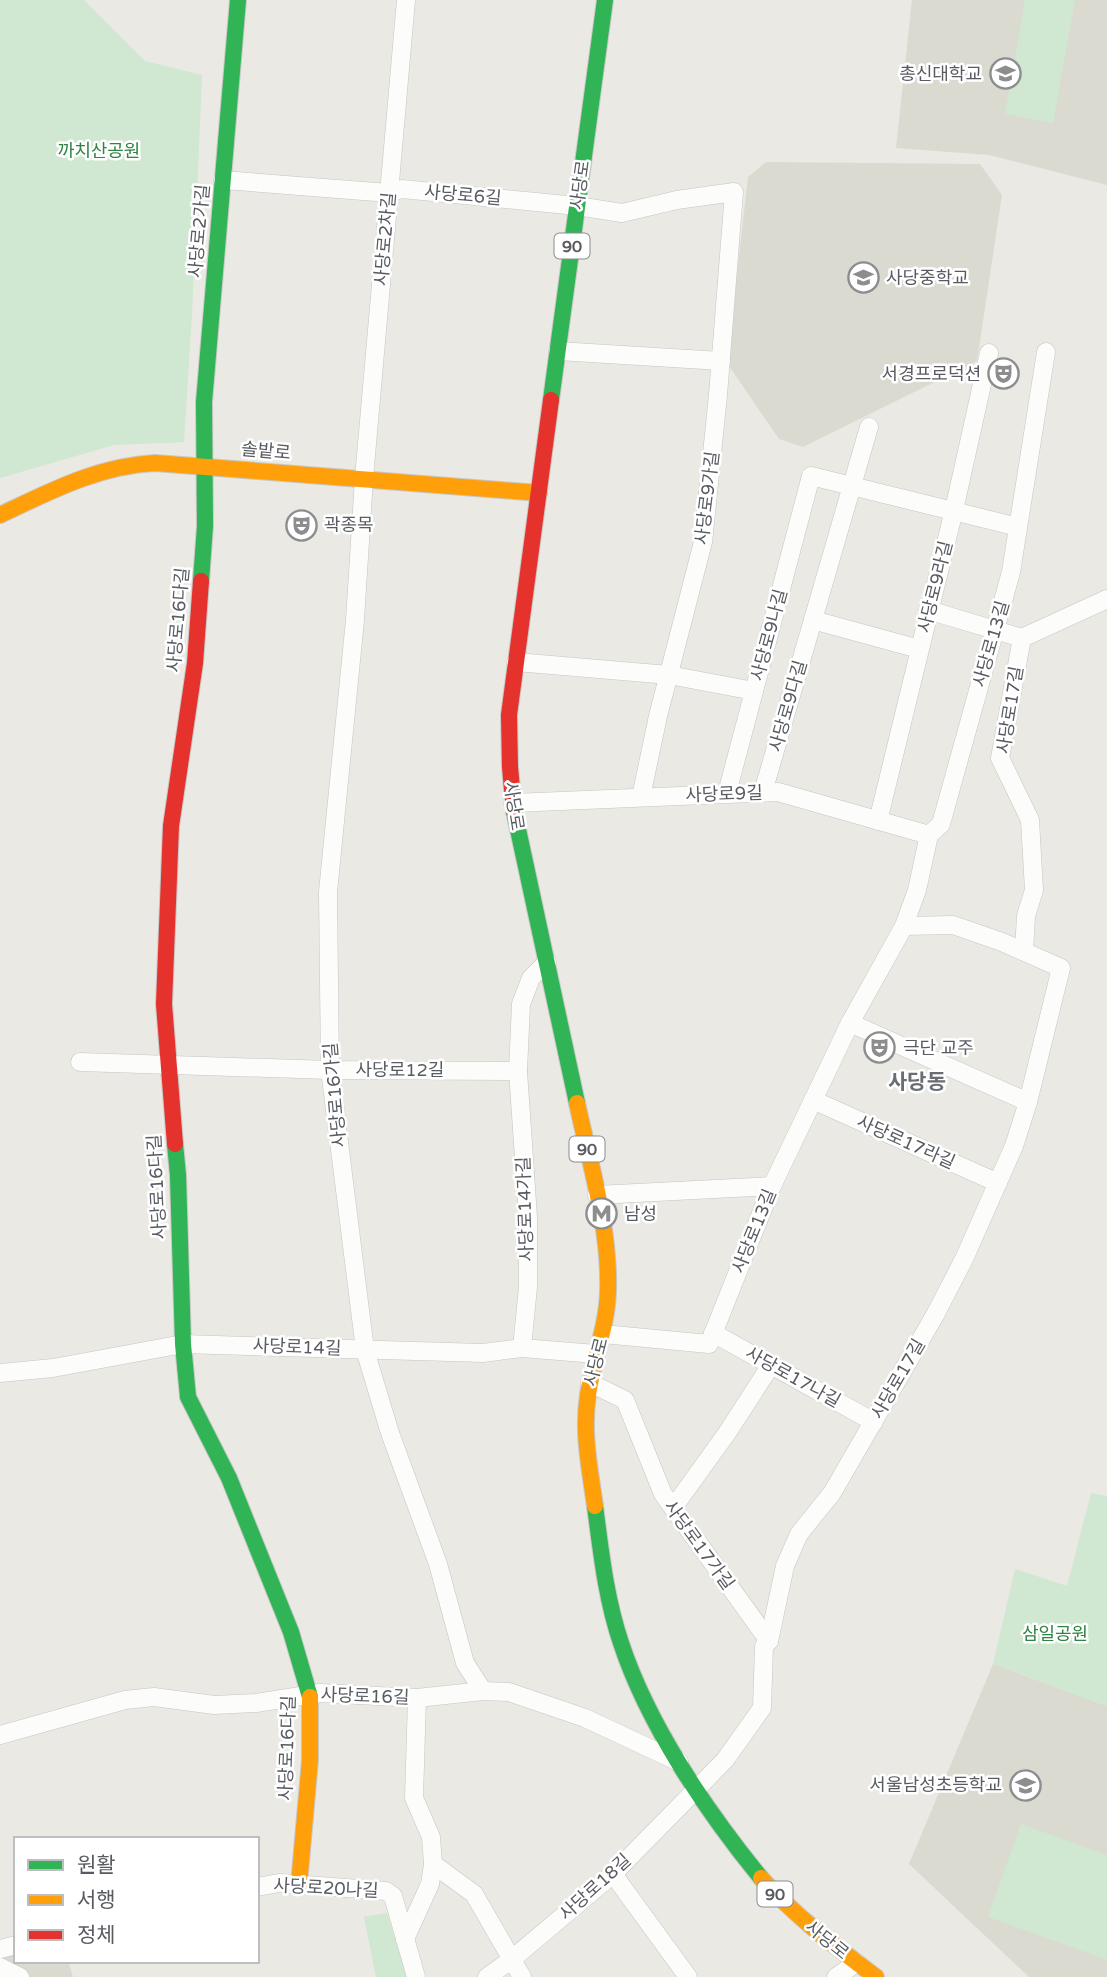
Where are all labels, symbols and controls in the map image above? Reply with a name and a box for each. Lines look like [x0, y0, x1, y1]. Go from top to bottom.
school or university icon: 총신대학교 [988, 57, 1022, 91]
place label: 총신대학교 [899, 63, 982, 85]
park label: 까치산공원 [58, 140, 140, 162]
street label: 사당로 [566, 159, 594, 211]
street label: 사당로6길 [423, 181, 503, 209]
street label: 사당로2가길 [184, 183, 214, 279]
street label: 사당로2차길 [370, 191, 400, 287]
road number: 90 [554, 234, 590, 258]
school or university icon: 사당중학교 [846, 261, 880, 295]
place label: 사당중학교 [886, 267, 969, 289]
theatre icon: 서경프로덕션 [987, 357, 1021, 391]
place label: 서경프로덕션 [882, 363, 981, 385]
street label: 솔밭로 [240, 438, 292, 464]
street label: 사당로9가길 [690, 450, 724, 546]
theatre icon: 곽종목 [284, 508, 318, 542]
place label: 곽종목 [324, 514, 374, 536]
street label: 사당로9라길 [913, 539, 957, 635]
street label: 사당로16다길 [162, 567, 194, 673]
street label: 사당로9나길 [746, 587, 792, 683]
street label: 사당로13길 [968, 598, 1014, 690]
street label: 사당로9다길 [764, 658, 812, 754]
street label: 사당로17길 [992, 664, 1028, 756]
street label: 사당로 [499, 780, 529, 832]
street label: 사당로9길 [685, 782, 763, 806]
theatre icon: 극단 교주 [863, 1031, 897, 1065]
place label: 극단 교주 [903, 1037, 974, 1059]
street label: 사당로16가길 [319, 1042, 351, 1148]
street label: 사당로12길 [356, 1059, 444, 1081]
district label: 사당동 [888, 1070, 946, 1095]
street label: 사당로17라길 [853, 1111, 959, 1173]
street label: 사당로16다길 [143, 1134, 171, 1240]
road number: 90 [570, 1136, 604, 1162]
street label: 사당로14가길 [512, 1156, 538, 1262]
street label: 사당로13길 [727, 1186, 781, 1276]
metro station icon: 남성 [584, 1197, 618, 1231]
place label: 남성 [624, 1203, 657, 1225]
street label: 사당로14길 [252, 1334, 342, 1360]
street label: 사당로 [579, 1335, 613, 1389]
street label: 사당로17길 [866, 1335, 930, 1423]
street label: 사당로17나길 [742, 1342, 844, 1412]
street label: 사당로17가길 [659, 1496, 739, 1594]
park label: 삼일공원 [1022, 1623, 1088, 1645]
street label: 사당로16길 [320, 1683, 410, 1709]
street label: 사당로16다길 [274, 1695, 300, 1801]
school or university icon: 서울남성초등학교 [1008, 1768, 1042, 1802]
place label: 서울남성초등학교 [870, 1774, 1002, 1796]
legend [14, 1837, 259, 1963]
street label: 사당로18길 [555, 1849, 635, 1925]
text: 원활 [77, 1853, 116, 1878]
street label: 사당로20나길 [273, 1874, 379, 1902]
road number: 90 [758, 1882, 792, 1906]
text: 서행 [77, 1888, 116, 1913]
street label: 사당로 [801, 1916, 853, 1964]
text: 정체 [77, 1923, 116, 1948]

